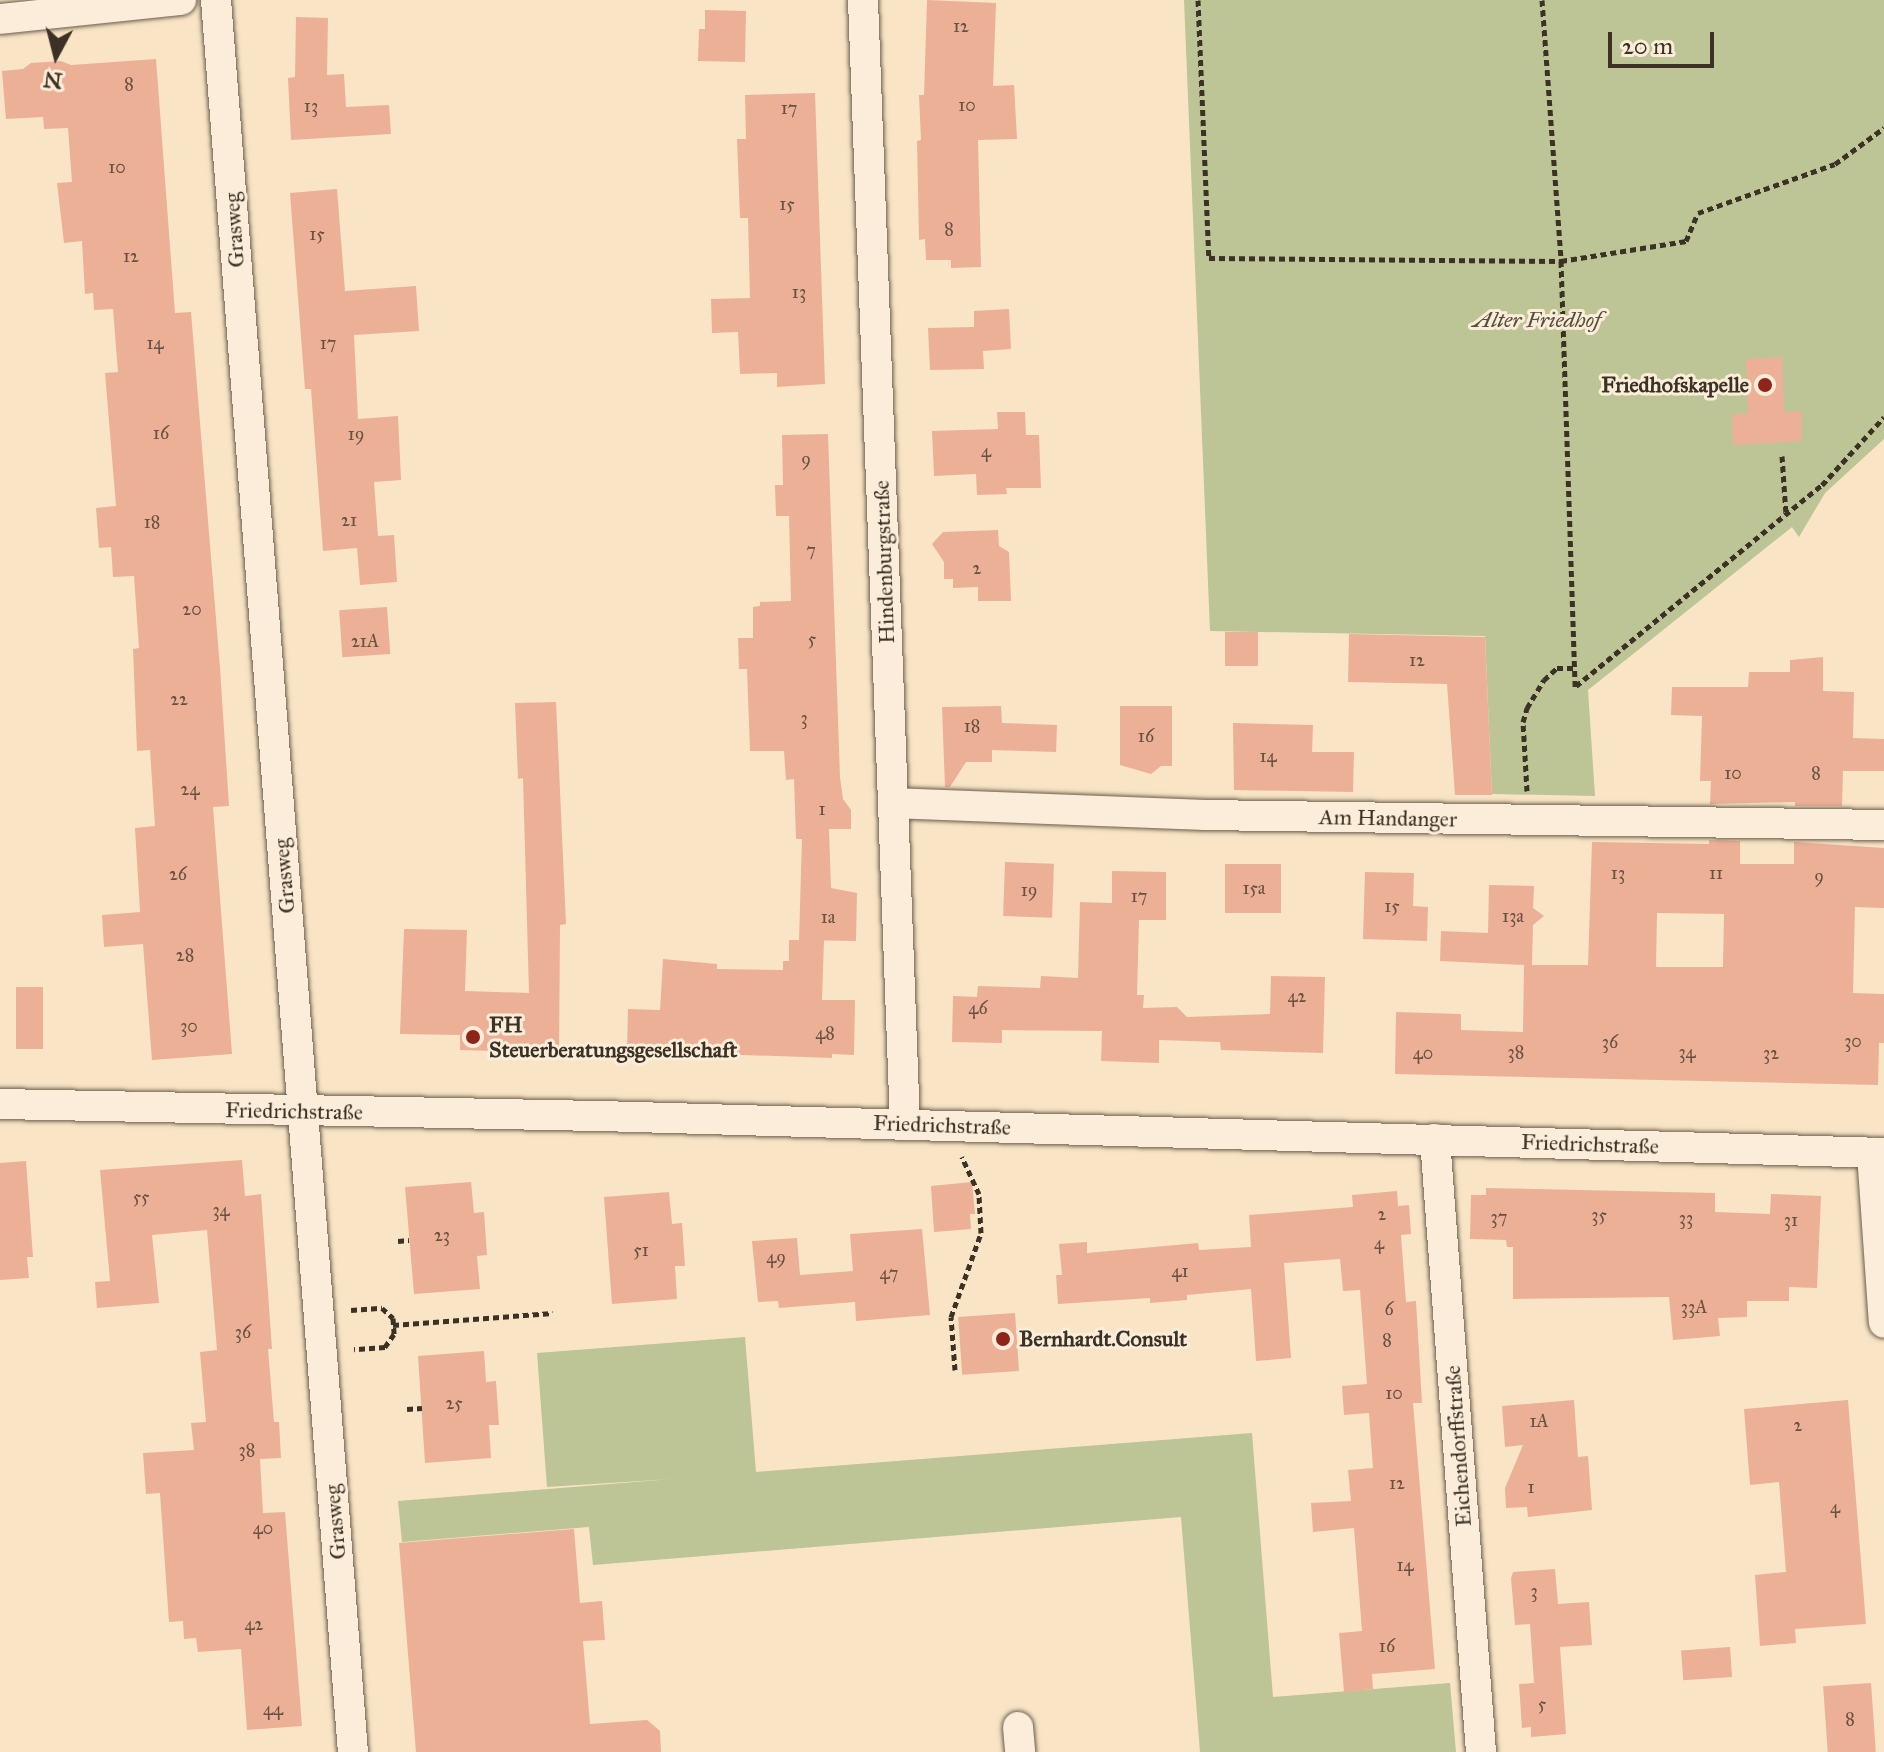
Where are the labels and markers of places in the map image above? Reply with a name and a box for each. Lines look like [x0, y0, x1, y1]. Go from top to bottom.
place label: Friedhofskapelle [1601, 372, 1749, 398]
marker: Friedhofskapelle [1756, 376, 1774, 394]
place label: FH Steuerberatungsgesellschaft [489, 1011, 737, 1062]
marker: FH Steuerberatungsgesellschaft [464, 1028, 482, 1046]
place label: Bernhardt.Consult [1019, 1326, 1187, 1352]
marker: Bernhardt.Consult [994, 1330, 1012, 1348]

